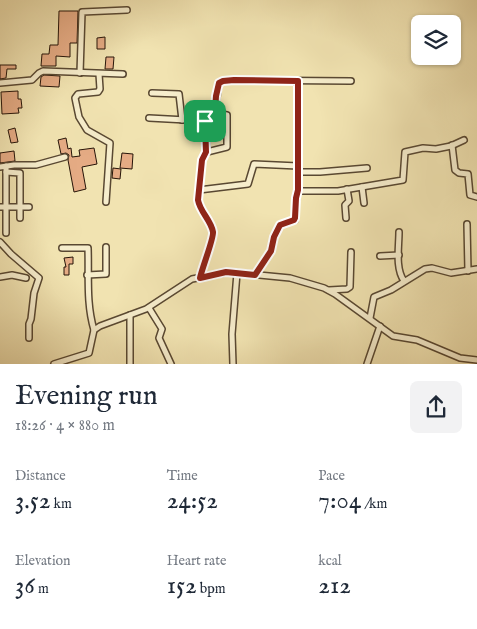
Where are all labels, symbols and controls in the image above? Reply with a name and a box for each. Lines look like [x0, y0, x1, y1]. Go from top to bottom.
map controls [411, 15, 461, 65]
button: layers [411, 15, 461, 65]
pin [184, 100, 226, 142]
icon: arrive [191, 107, 219, 135]
text: Evening run [15, 379, 158, 414]
button: share [410, 381, 462, 433]
text: 18:26 · 4 × 880 m [15, 416, 115, 436]
text: Distance [15, 467, 66, 485]
text: Time [167, 467, 198, 485]
text: Pace [318, 467, 345, 485]
text: 3.52 [15, 485, 50, 517]
text: 24:52 [167, 485, 218, 517]
text: 7:04 [318, 485, 361, 517]
text: km [50, 495, 72, 513]
text: /km [361, 495, 387, 513]
text: Elevation [15, 552, 71, 570]
text: Heart rate [167, 552, 226, 570]
text: kcal [318, 552, 342, 570]
text: 36 [15, 570, 35, 602]
text: 152 [167, 570, 197, 602]
text: 212 [318, 570, 351, 602]
text: m [35, 580, 49, 598]
text: bpm [197, 580, 226, 598]

